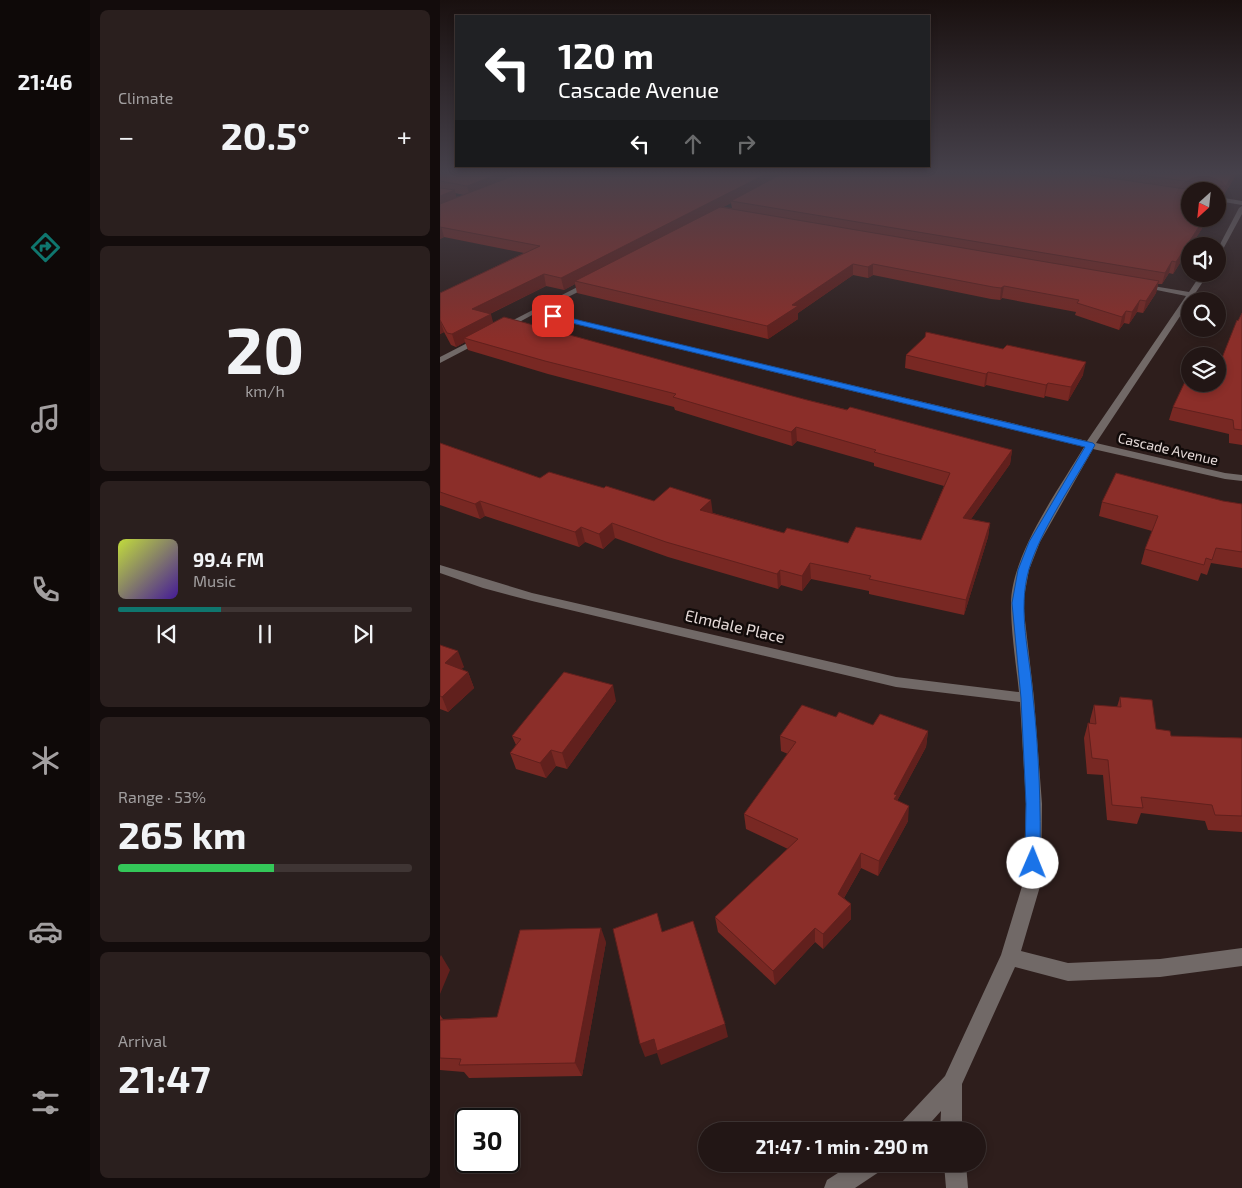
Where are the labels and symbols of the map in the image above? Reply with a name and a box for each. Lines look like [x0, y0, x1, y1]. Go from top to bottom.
north arrow [1181, 182, 1226, 228]
pin [532, 295, 574, 337]
street label: Cascade Avenue [1116, 429, 1220, 468]
street label: Elmdale Place [683, 605, 787, 646]
position arrow [1006, 836, 1058, 888]
speed limit sign: 30 [455, 1108, 520, 1173]

